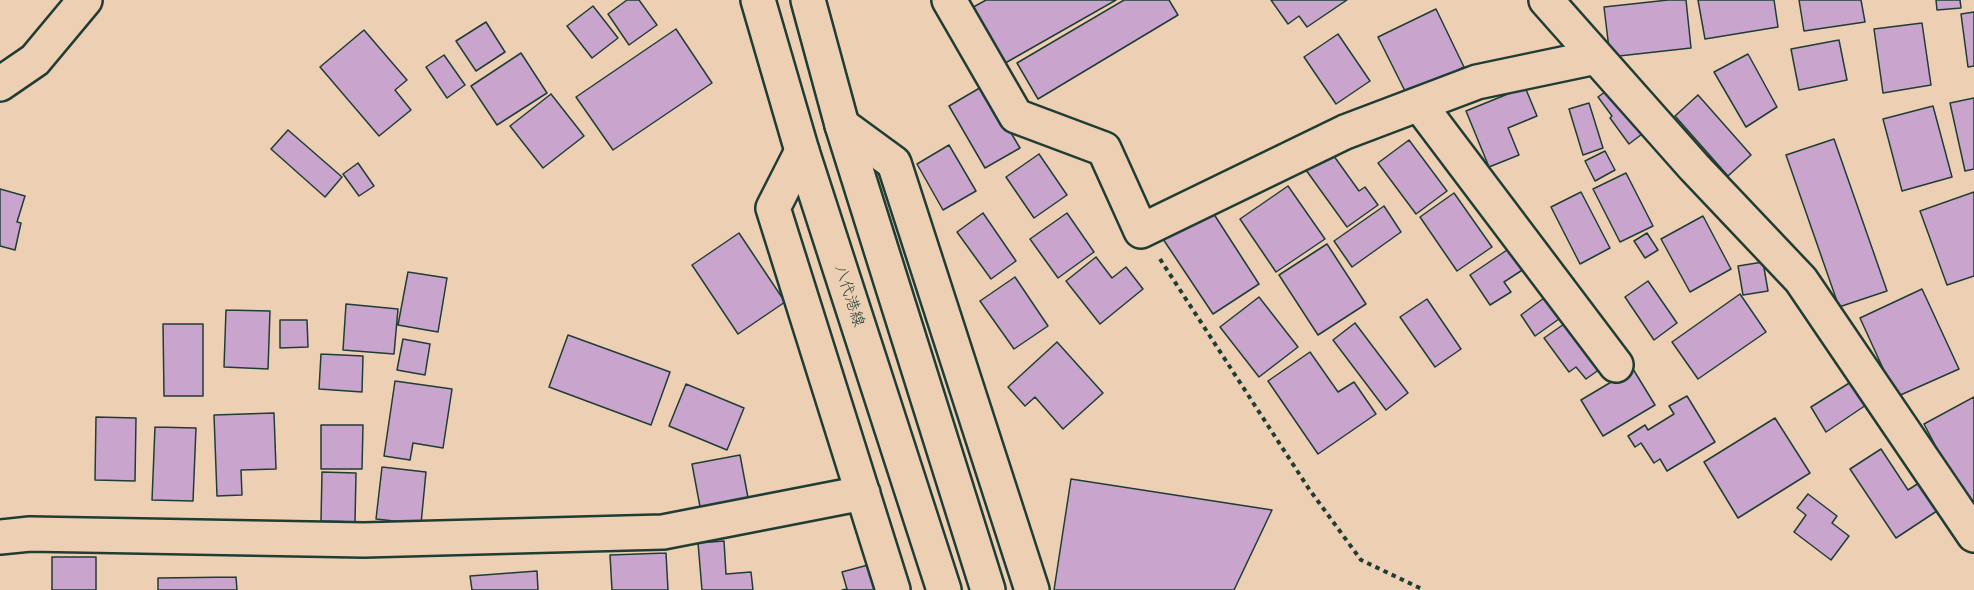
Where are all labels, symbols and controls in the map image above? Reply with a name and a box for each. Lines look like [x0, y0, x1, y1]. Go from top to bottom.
street label: 八代港線 [830, 263, 868, 329]

